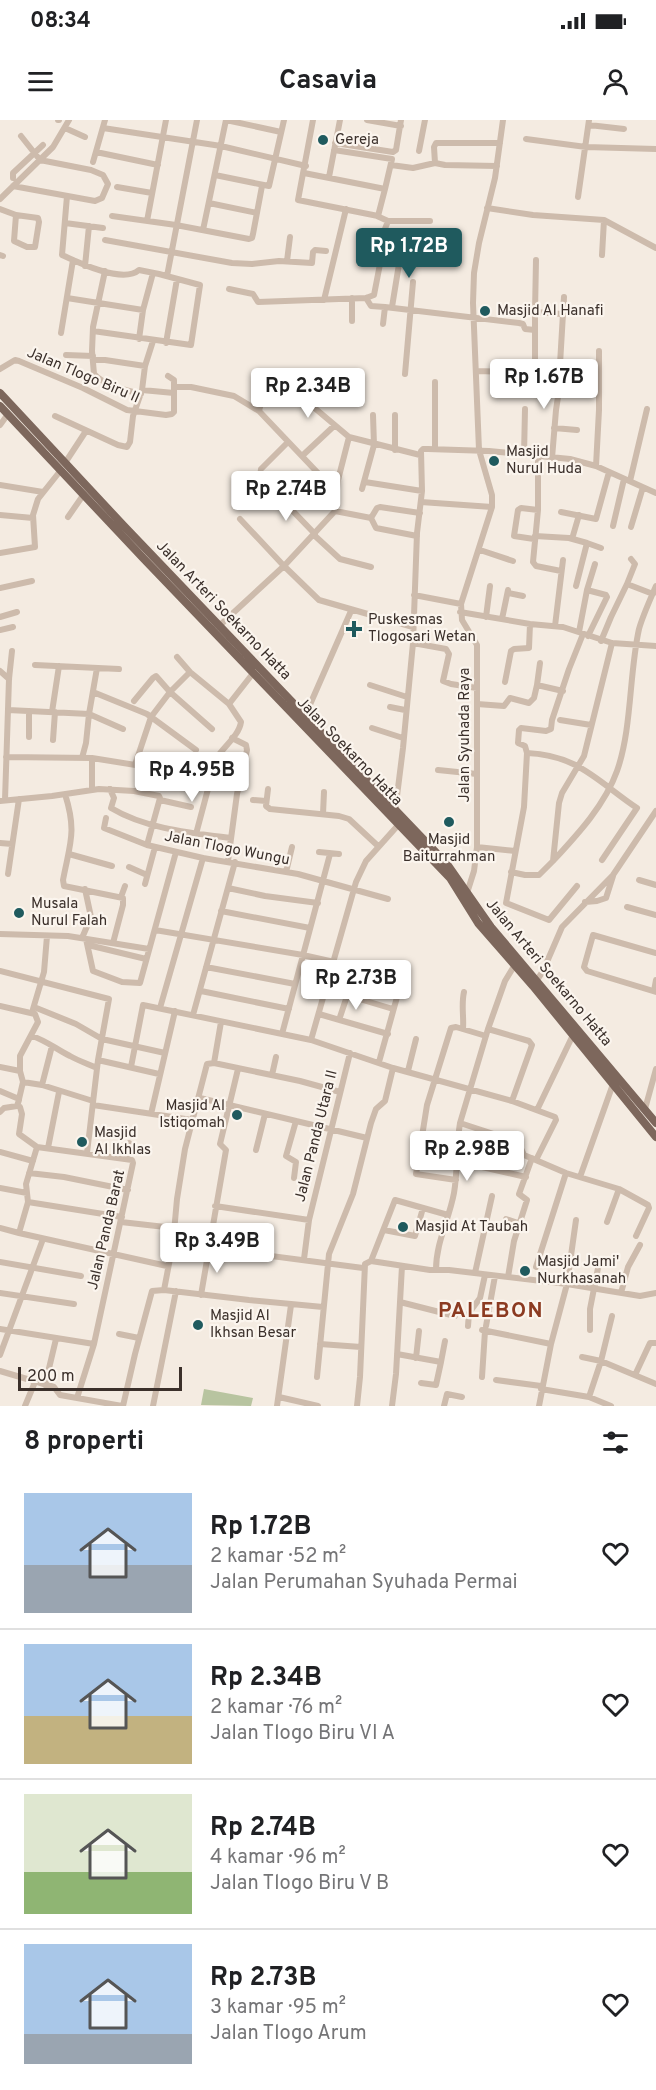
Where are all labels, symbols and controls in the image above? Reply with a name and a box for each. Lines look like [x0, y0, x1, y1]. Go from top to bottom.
text: 08:34 [30, 8, 91, 35]
text: Casavia [279, 64, 377, 98]
icon: menu [24, 65, 57, 98]
icon: person [599, 65, 632, 98]
place label: Gereja [335, 131, 379, 150]
marker: Gereja [316, 133, 330, 147]
pin: Rp 1.72B [347, 228, 471, 279]
text: Rp 1.72B [370, 234, 448, 260]
place label: Masjid Al Hanafi [497, 302, 604, 321]
marker: Masjid Al Hanafi [478, 304, 492, 318]
street label: Jalan Tlogo Biru II [24, 344, 142, 408]
pin: Rp 1.67B [482, 359, 606, 410]
text: Rp 1.67B [504, 365, 584, 391]
pin: Rp 2.34B [246, 368, 370, 419]
text: Rp 2.34B [265, 374, 351, 400]
place label: Masjid Nurul Huda [506, 443, 582, 479]
marker: Masjid Nurul Huda [487, 454, 501, 468]
pin: Rp 2.74B [224, 471, 348, 522]
text: Rp 2.74B [245, 477, 327, 503]
street label: Jalan Arteri Soekarno Hatta [151, 537, 295, 685]
place label: Puskesmas Tlogosari Wetan [368, 611, 476, 647]
marker: Puskesmas Tlogosari Wetan [345, 620, 363, 638]
street label: Jalan Syuhada Raya [456, 668, 475, 802]
street label: Jalan Soekarno Hatta [292, 694, 406, 810]
pin: Rp 4.95B [130, 752, 254, 803]
text: Rp 4.95B [149, 758, 235, 784]
marker: Masjid Baiturrahman [442, 815, 456, 829]
street label: Jalan Tlogo Wungu [163, 828, 291, 870]
place label: Masjid Baiturrahman [403, 831, 495, 867]
place label: Musala Nurul Falah [31, 895, 107, 931]
street label: Jalan Arteri Soekarno Hatta [481, 895, 615, 1051]
marker: Musala Nurul Falah [12, 906, 26, 920]
pin: Rp 2.73B [294, 960, 418, 1011]
text: Rp 2.73B [315, 966, 397, 992]
street label: Jalan Panda Utara II [291, 1068, 343, 1204]
place label: Masjid Al Istiqomah [159, 1097, 225, 1133]
marker: Masjid Al Istiqomah [230, 1108, 244, 1122]
place label: Masjid Al Ikhlas [94, 1124, 151, 1160]
pin: Rp 2.98B [405, 1131, 529, 1182]
marker: Masjid Al Ikhlas [75, 1135, 89, 1149]
text: Rp 2.98B [424, 1137, 510, 1163]
street label: Jalan Panda Barat [84, 1168, 130, 1292]
place label: Masjid At Taubah [415, 1218, 528, 1237]
marker: Masjid At Taubah [396, 1220, 410, 1234]
pin: Rp 3.49B [155, 1223, 279, 1274]
text: Rp 3.49B [174, 1229, 260, 1255]
place label: Masjid Jami' Nurkhasanah [537, 1253, 626, 1289]
marker: Masjid Jami' Nurkhasanah [518, 1264, 532, 1278]
district label: PALEBON [438, 1298, 544, 1325]
place label: Masjid Al Ikhsan Besar [210, 1307, 296, 1343]
marker: Masjid Al Ikhsan Besar [191, 1318, 205, 1332]
scale bar [18, 1364, 182, 1392]
text: 200 m [27, 1367, 75, 1387]
text: 8 properti [24, 1426, 144, 1459]
icon: filters [599, 1426, 632, 1459]
text: Rp 1.72B [210, 1511, 312, 1544]
icon: home [72, 1517, 144, 1589]
icon: heart [599, 1537, 632, 1570]
text: 2 kamar · 52 m² [210, 1544, 346, 1570]
text: Jalan Perumahan Syuhada Permai [210, 1570, 518, 1596]
text: Rp 2.34B [210, 1662, 322, 1695]
icon: home [72, 1668, 144, 1740]
icon: heart [599, 1688, 632, 1721]
text: 2 kamar · 76 m² [210, 1695, 342, 1721]
text: Jalan Tlogo Biru VI A [210, 1721, 395, 1747]
text: Rp 2.74B [210, 1812, 316, 1845]
icon: home [72, 1818, 144, 1890]
icon: heart [599, 1838, 632, 1871]
text: 4 kamar · 96 m² [210, 1845, 346, 1871]
text: Jalan Tlogo Biru V B [210, 1871, 389, 1897]
text: Rp 2.73B [210, 1962, 316, 1995]
icon: home [72, 1968, 144, 2040]
icon: heart [599, 1988, 632, 2021]
text: 3 kamar · 95 m² [210, 1995, 346, 2021]
text: Jalan Tlogo Arum [210, 2021, 367, 2047]

